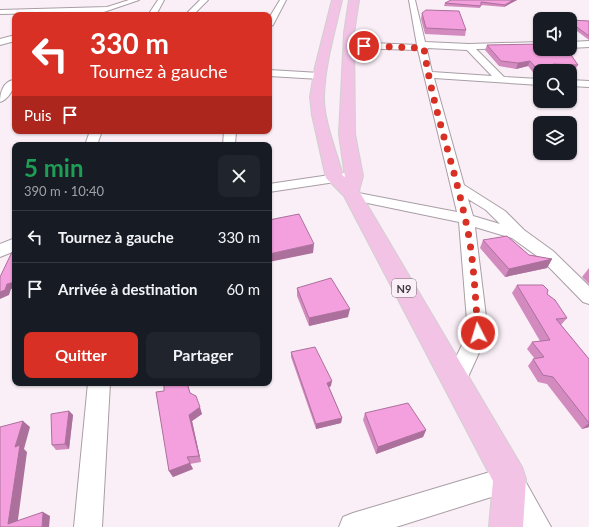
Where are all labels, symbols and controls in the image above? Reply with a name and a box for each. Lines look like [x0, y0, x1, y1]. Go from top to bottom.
map controls [533, 12, 577, 160]
button: sound [533, 12, 577, 56]
text: 330 m [90, 26, 169, 60]
icon: left [24, 28, 76, 80]
pin [347, 29, 381, 63]
icon: arrive [353, 35, 375, 57]
text: Tournez à gauche [90, 60, 228, 82]
button: search [533, 64, 577, 108]
icon: arrive [59, 104, 81, 126]
text: Puis [24, 106, 51, 124]
button: layers [533, 116, 577, 160]
text: 5 min [24, 153, 84, 182]
button: close [218, 155, 260, 197]
text: 390 m · 10:40 [24, 183, 104, 199]
icon: left [24, 226, 46, 248]
text: Tournez à gauche [58, 228, 174, 246]
text: 330 m [218, 228, 260, 246]
icon: arrive [24, 278, 46, 300]
road number: N9 [392, 279, 416, 297]
text: Arrivée à destination [58, 280, 197, 298]
text: 60 m [226, 280, 260, 298]
position arrow [457, 312, 499, 354]
button: Quitter [24, 332, 138, 378]
button: Partager [146, 332, 260, 378]

